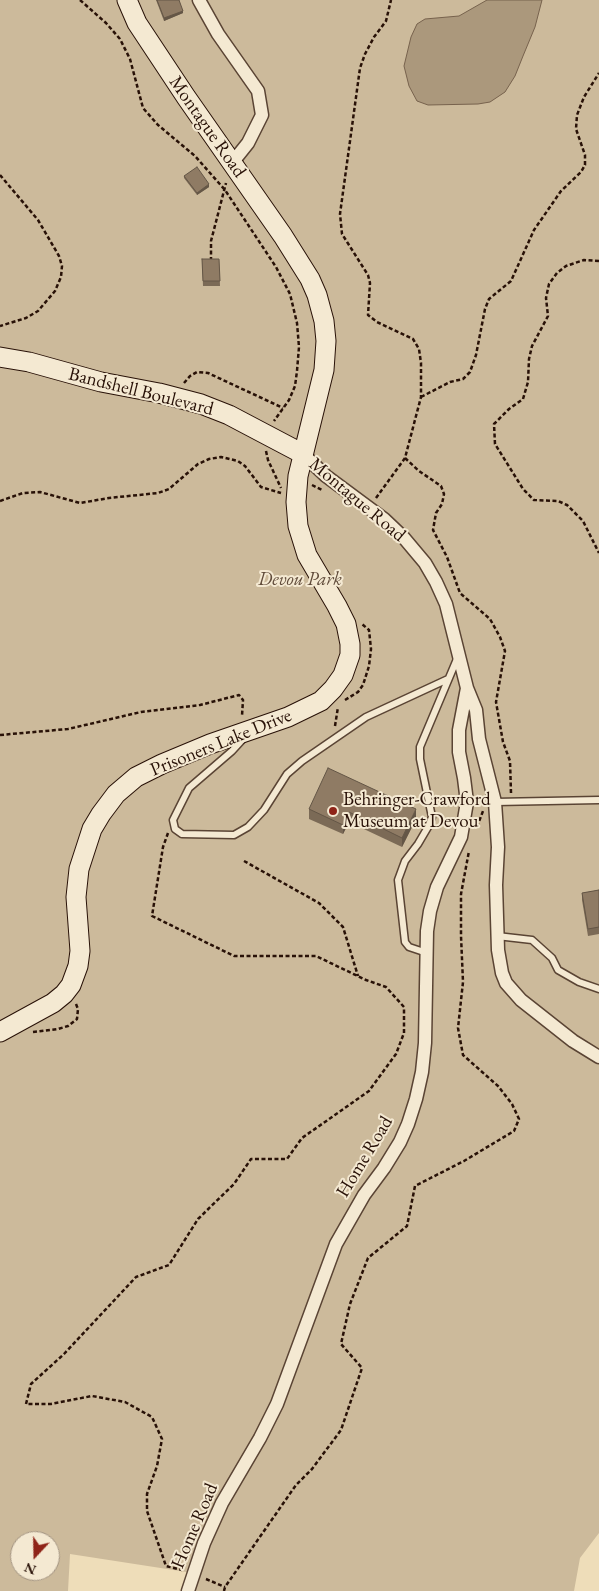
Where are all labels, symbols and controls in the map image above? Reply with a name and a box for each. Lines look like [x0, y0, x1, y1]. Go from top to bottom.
street label: Montague Road [164, 72, 250, 182]
street label: Bandshell Boulevard [66, 363, 216, 421]
street label: Montague Road [304, 453, 410, 547]
park label: Devou Park [258, 569, 342, 591]
street label: Prisoners Lake Drive [147, 704, 295, 782]
place label: Behringer-Crawford Museum at Devou [343, 789, 491, 833]
marker: Behringer-Crawford Museum at Devou [327, 805, 339, 817]
street label: Home Road [332, 1112, 398, 1202]
street label: Home Road [167, 1480, 223, 1572]
north arrow [10, 1531, 60, 1581]
text: N [21, 1559, 39, 1580]

